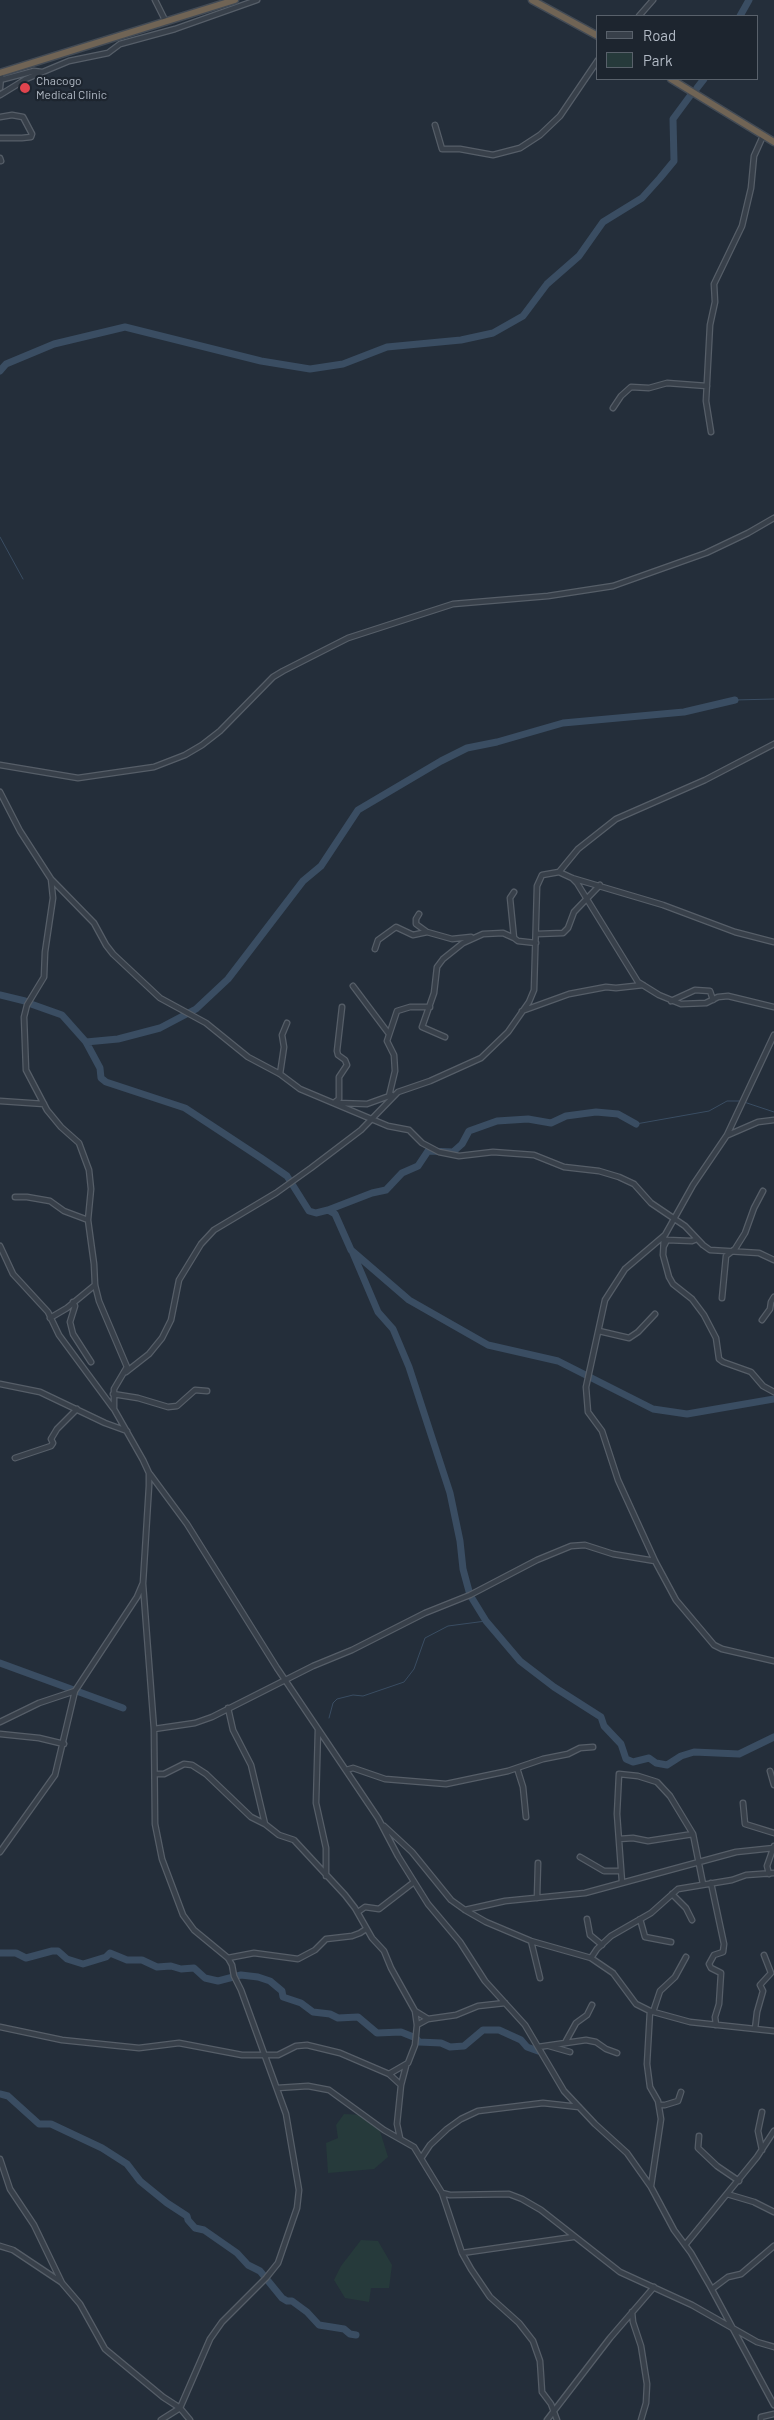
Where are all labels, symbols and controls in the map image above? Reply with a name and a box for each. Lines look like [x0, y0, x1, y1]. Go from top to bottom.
legend [596, 15, 759, 80]
text: Road [643, 26, 676, 44]
text: Park [643, 51, 672, 69]
place label: Chacogo Medical Clinic [36, 74, 107, 102]
marker: Chacogo Medical Clinic [18, 81, 32, 95]

